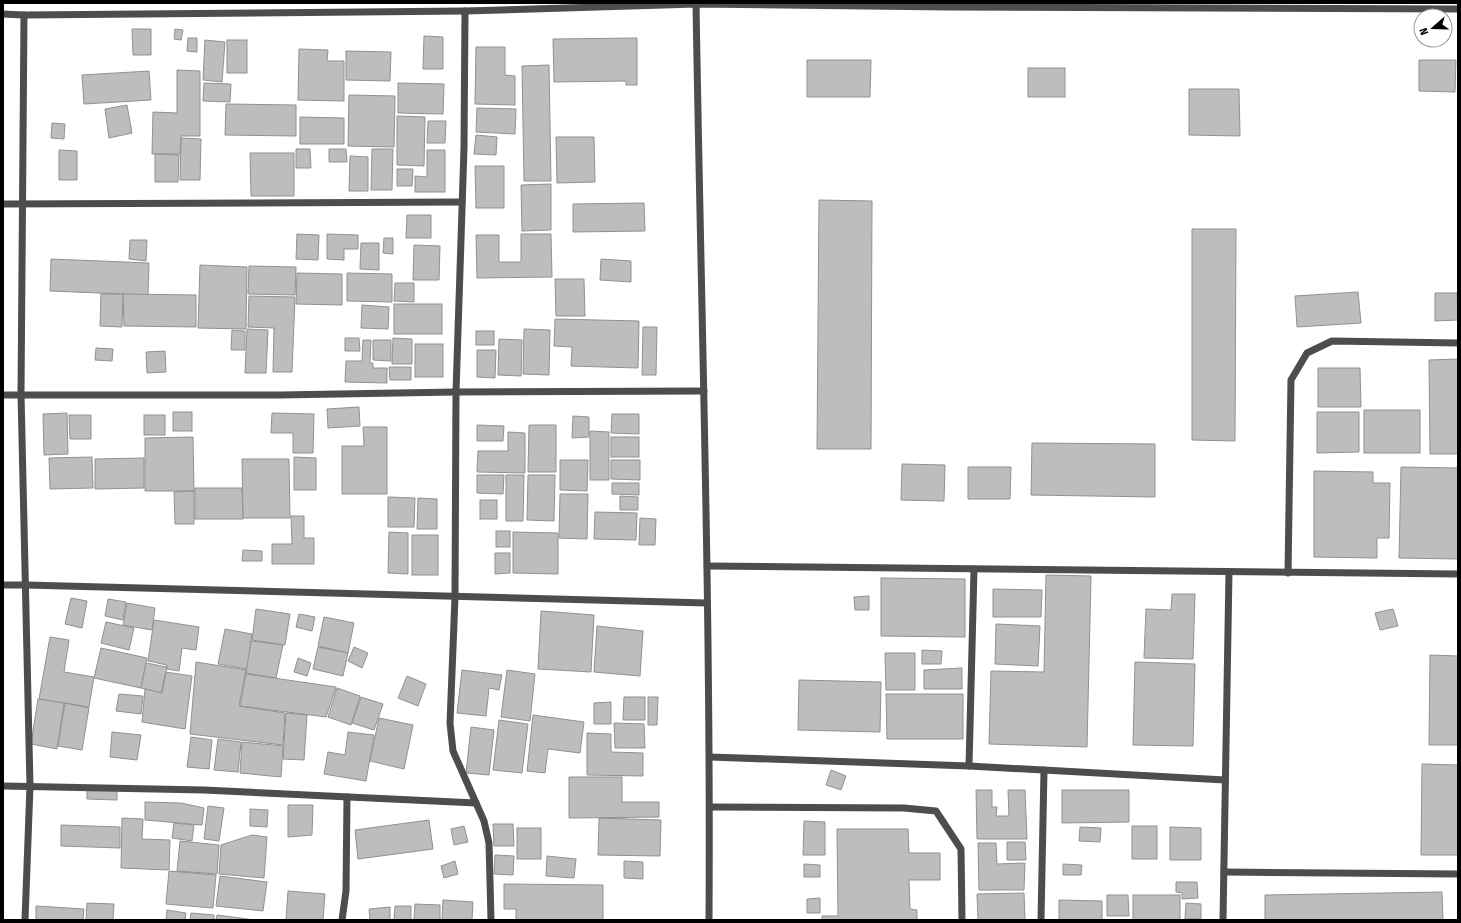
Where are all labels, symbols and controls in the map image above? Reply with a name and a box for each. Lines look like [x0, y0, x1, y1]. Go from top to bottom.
north arrow [1413, 8, 1453, 48]
text: N [1417, 26, 1431, 37]

